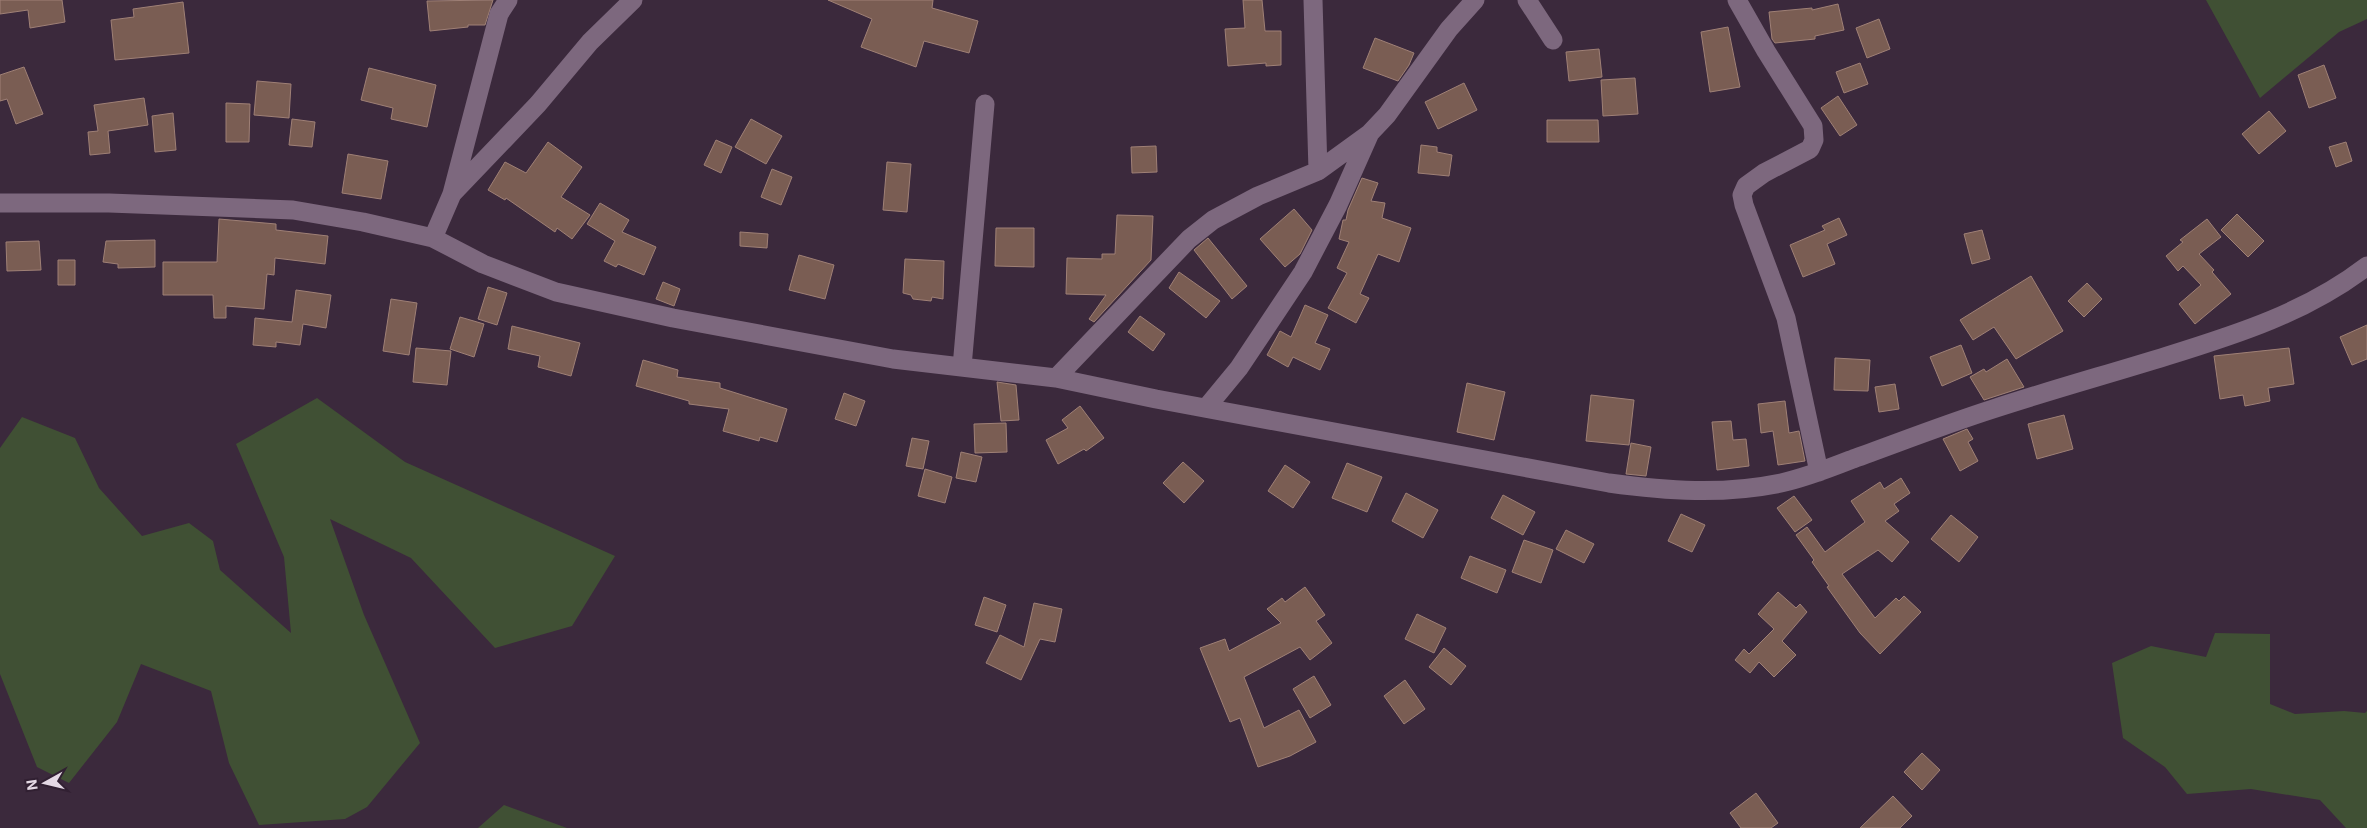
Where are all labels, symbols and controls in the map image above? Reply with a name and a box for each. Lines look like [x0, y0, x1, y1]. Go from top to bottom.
north arrow [20, 758, 70, 808]
text: N [22, 778, 41, 791]

